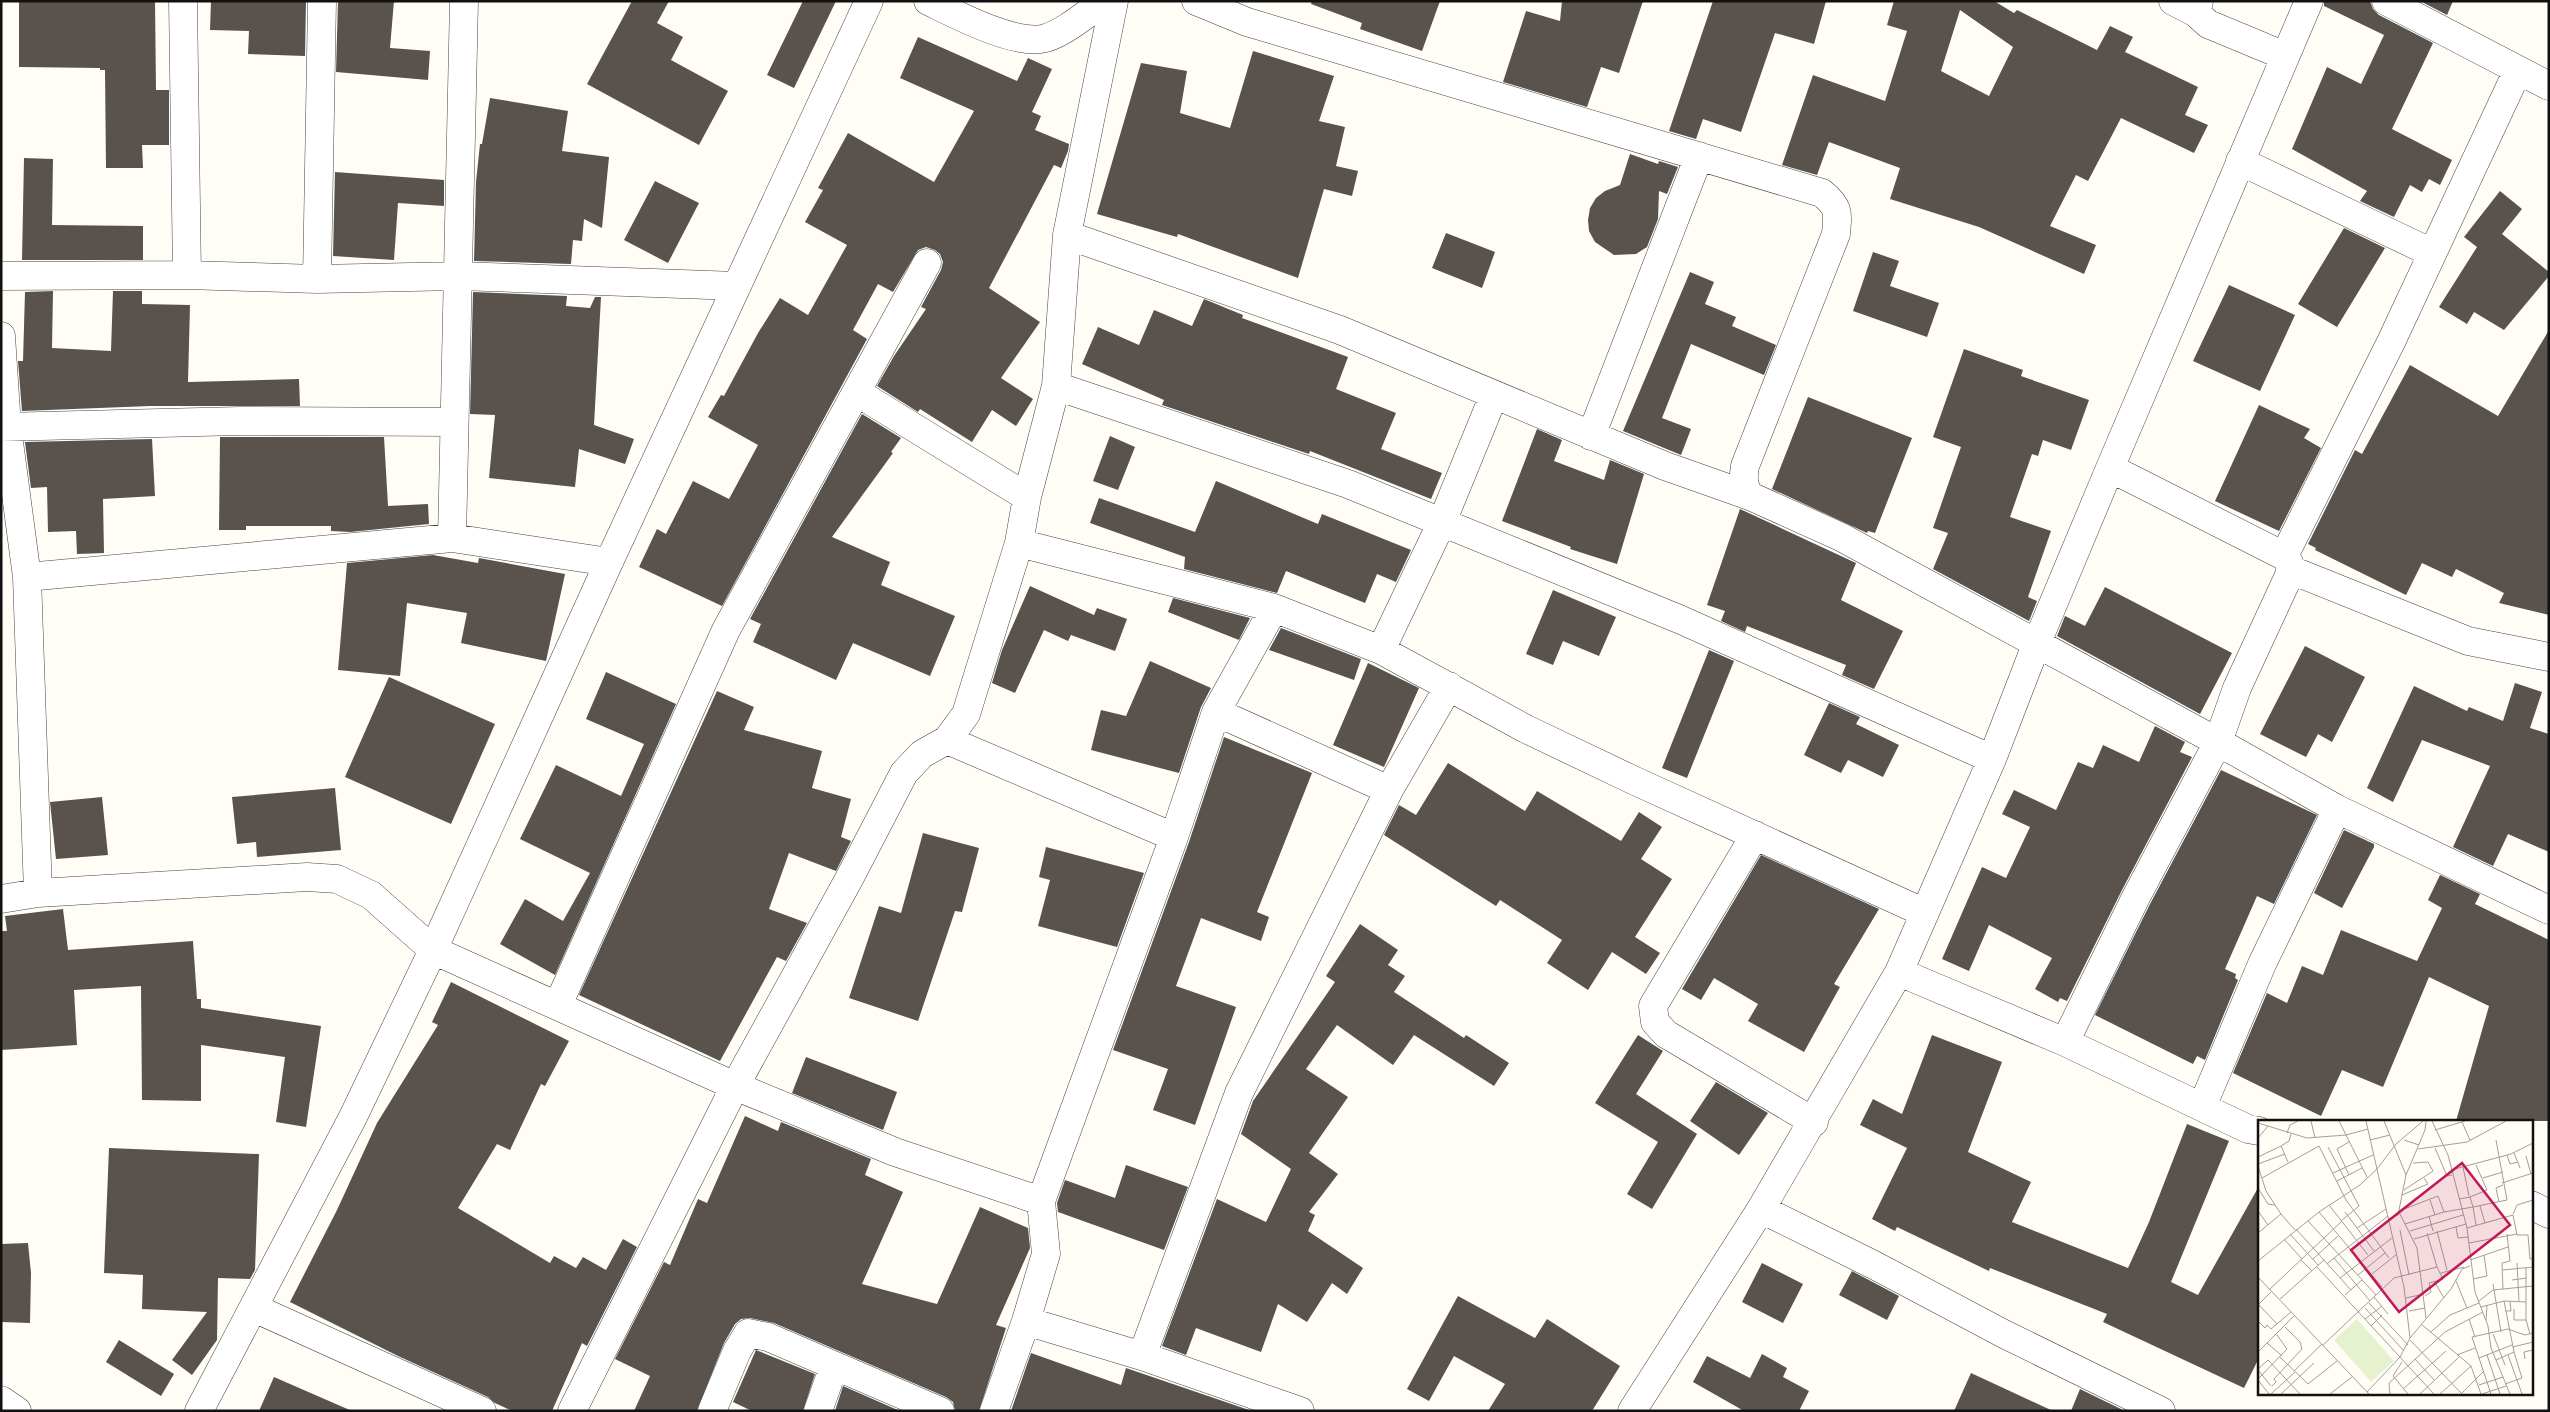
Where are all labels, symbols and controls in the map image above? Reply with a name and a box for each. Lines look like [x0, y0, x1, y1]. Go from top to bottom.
inset map [2258, 1120, 2532, 1394]

